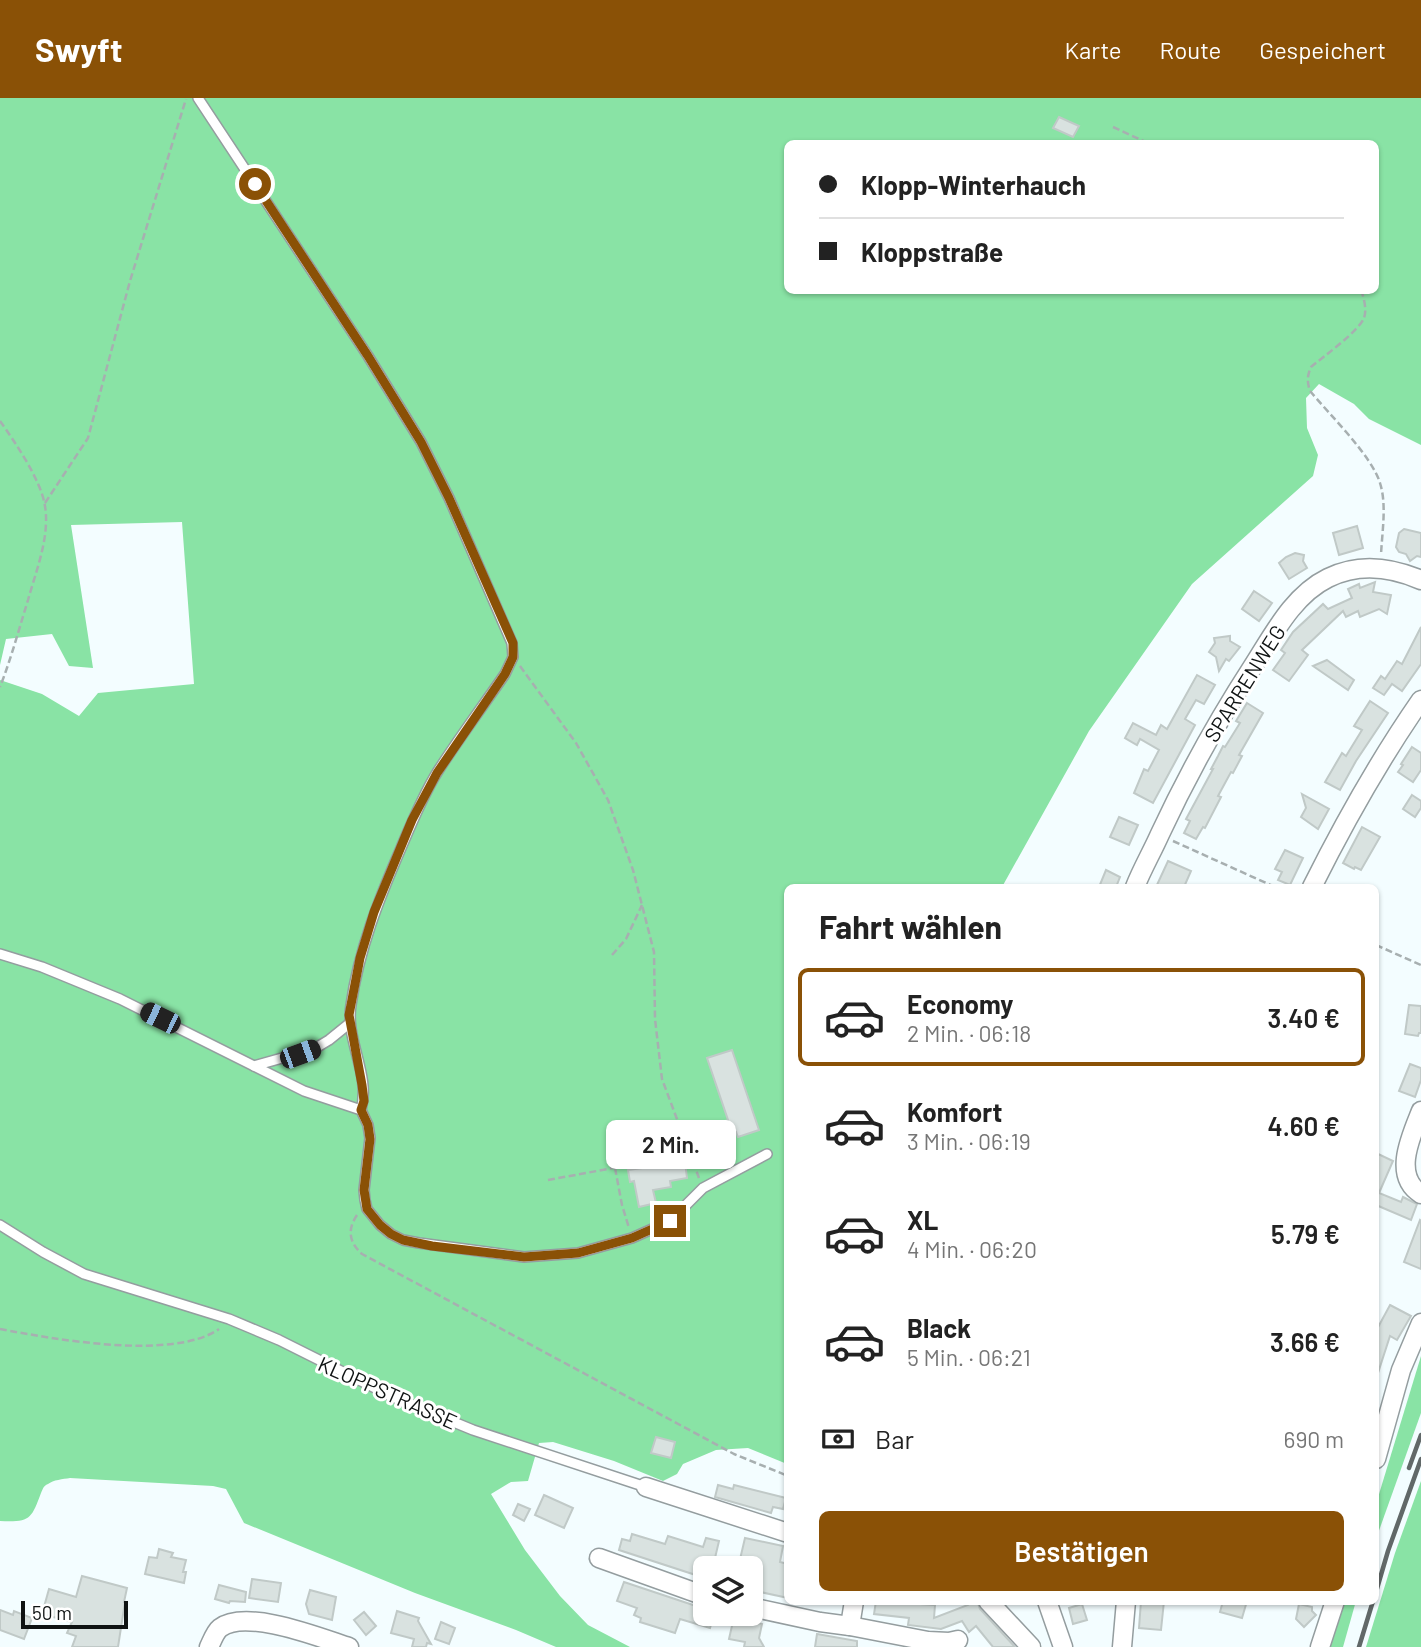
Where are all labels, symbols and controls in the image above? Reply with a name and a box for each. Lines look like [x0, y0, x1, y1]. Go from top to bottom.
text: Swyft [35, 29, 122, 69]
text: Karte [1064, 35, 1122, 64]
text: Route [1160, 35, 1221, 64]
text: Gespeichert [1259, 35, 1386, 64]
route start [239, 168, 271, 200]
text: Klopp-Winterhauch [861, 169, 1086, 200]
text: Kloppstraße [861, 236, 1003, 267]
street label: SPARRENWEG [1198, 620, 1290, 746]
text: Fahrt wählen [819, 907, 1002, 945]
icon: car [823, 986, 886, 1049]
text: Economy [907, 988, 1013, 1019]
car [137, 999, 184, 1037]
text: 3.40 € [1267, 1002, 1340, 1033]
text: 2 Min. · 06:18 [907, 1019, 1031, 1047]
car [277, 1037, 324, 1071]
icon: car [823, 1094, 886, 1157]
text: Komfort [907, 1096, 1002, 1127]
text: 4.60 € [1267, 1110, 1340, 1141]
callout: 2 Min. [605, 1119, 735, 1168]
text: 3 Min. · 06:19 [907, 1127, 1031, 1155]
text: 2 Min. [642, 1130, 700, 1158]
icon: car [823, 1202, 886, 1265]
text: XL [907, 1204, 938, 1235]
route end [654, 1205, 686, 1237]
text: 5.79 € [1271, 1218, 1340, 1249]
text: 4 Min. · 06:20 [907, 1235, 1037, 1263]
icon: car [823, 1310, 886, 1373]
text: Black [907, 1312, 971, 1343]
text: 3.66 € [1270, 1326, 1340, 1357]
text: 5 Min. · 06:21 [907, 1343, 1031, 1371]
street label: KLOPPSTRASSE [315, 1350, 461, 1434]
icon: cash [819, 1420, 857, 1458]
text: Bar [875, 1423, 914, 1454]
text: 690 m [1284, 1425, 1344, 1453]
button: Bestätigen [819, 1511, 1344, 1591]
map controls [693, 1556, 763, 1626]
button: layers [693, 1556, 763, 1626]
scale bar [21, 1598, 128, 1630]
text: 50 m [32, 1601, 72, 1624]

